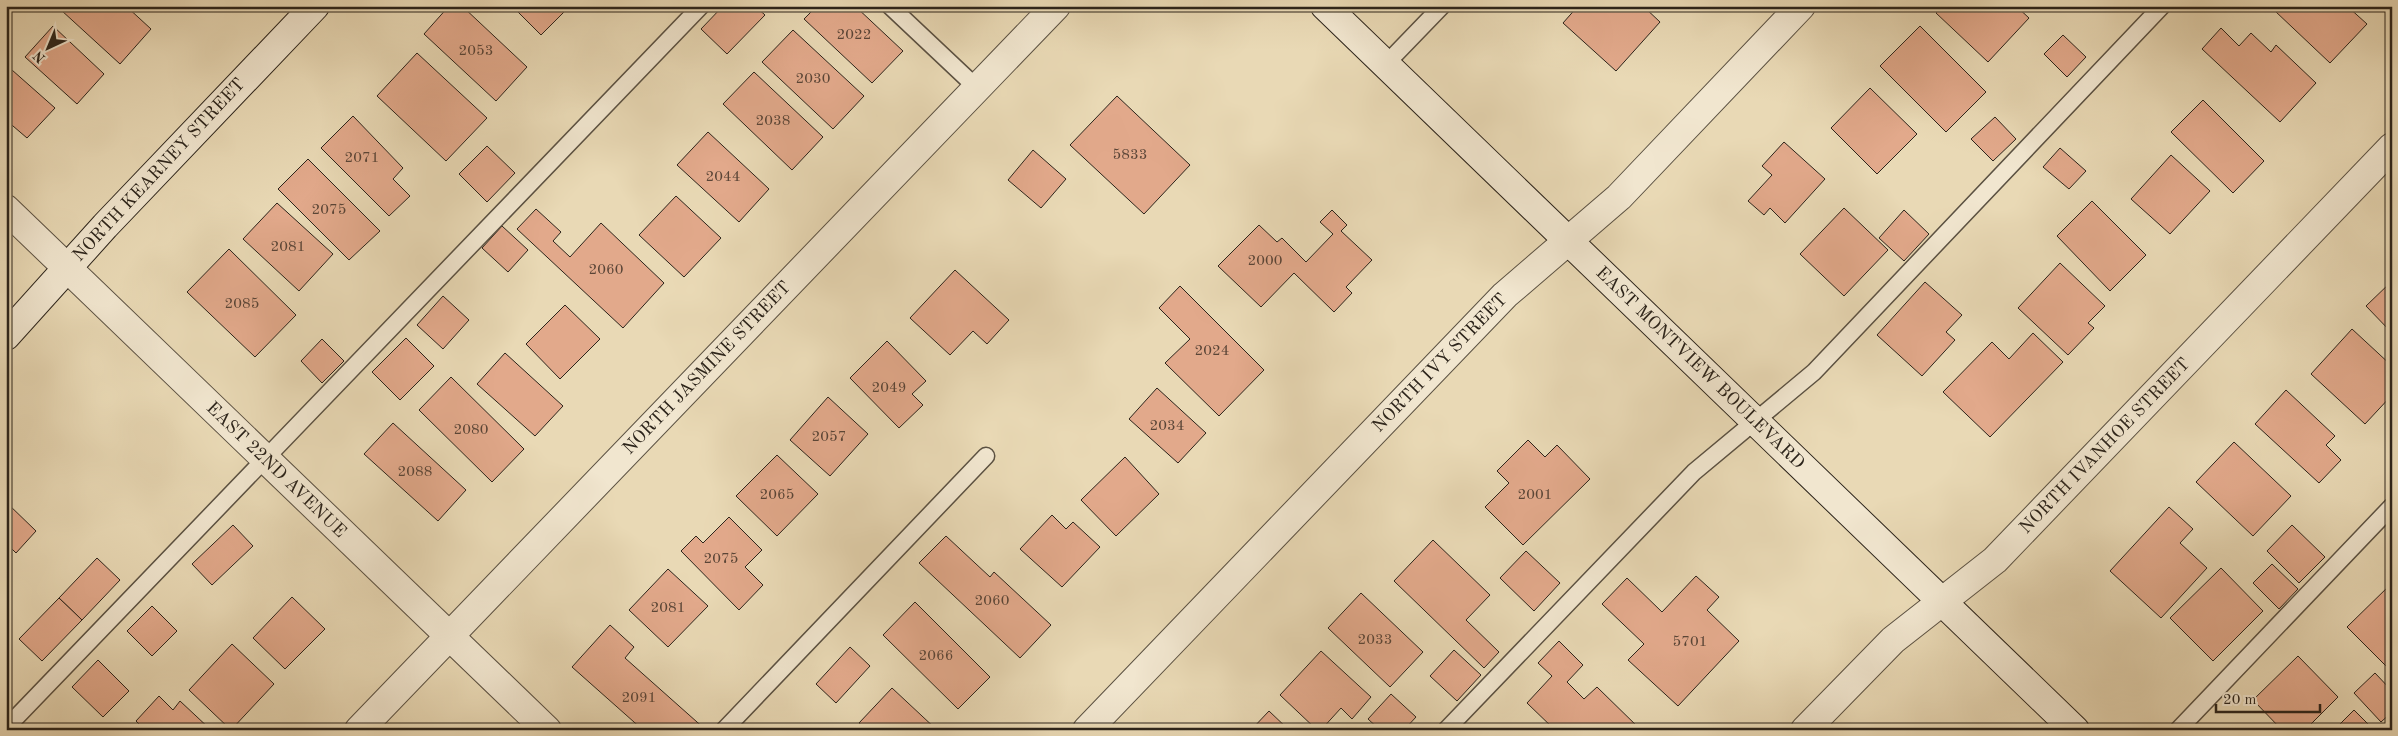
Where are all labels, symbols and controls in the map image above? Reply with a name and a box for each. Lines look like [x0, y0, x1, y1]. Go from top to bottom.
north arrow [22, 22, 72, 72]
house number: 2022 [837, 28, 871, 43]
house number: 2053 [459, 44, 493, 59]
text: N [31, 48, 48, 65]
house number: 2030 [796, 72, 830, 87]
street label: NORTH KEARNEY STREET [70, 75, 248, 265]
house number: 2038 [756, 114, 790, 129]
house number: 5833 [1113, 148, 1147, 163]
house number: 2071 [345, 151, 379, 166]
house number: 2044 [706, 170, 740, 185]
house number: 2075 [312, 203, 346, 218]
house number: 2081 [271, 240, 305, 255]
house number: 2000 [1248, 254, 1282, 269]
house number: 2060 [589, 263, 623, 278]
street label: EAST MONTVIEW BOULEVARD [1592, 263, 1808, 473]
street label: NORTH JASMINE STREET [620, 278, 794, 458]
street label: NORTH IVY STREET [1369, 290, 1511, 436]
house number: 2085 [225, 297, 259, 312]
house number: 2024 [1195, 344, 1229, 359]
street label: NORTH IVANHOE STREET [2016, 355, 2194, 537]
house number: 2049 [872, 381, 906, 396]
street label: EAST 22ND AVENUE [203, 399, 349, 541]
house number: 2034 [1150, 419, 1184, 434]
house number: 2080 [454, 423, 488, 438]
house number: 2057 [812, 430, 846, 445]
house number: 2088 [398, 465, 432, 480]
house number: 2065 [760, 488, 794, 503]
house number: 2001 [1518, 488, 1552, 503]
house number: 2075 [704, 552, 738, 567]
house number: 2060 [975, 594, 1009, 609]
house number: 2081 [651, 601, 685, 616]
house number: 2033 [1358, 633, 1392, 648]
house number: 5701 [1673, 635, 1707, 650]
house number: 2066 [919, 649, 953, 664]
scale bar [2216, 681, 2319, 713]
house number: 2091 [622, 691, 656, 706]
text: 20 m [2223, 693, 2257, 708]

